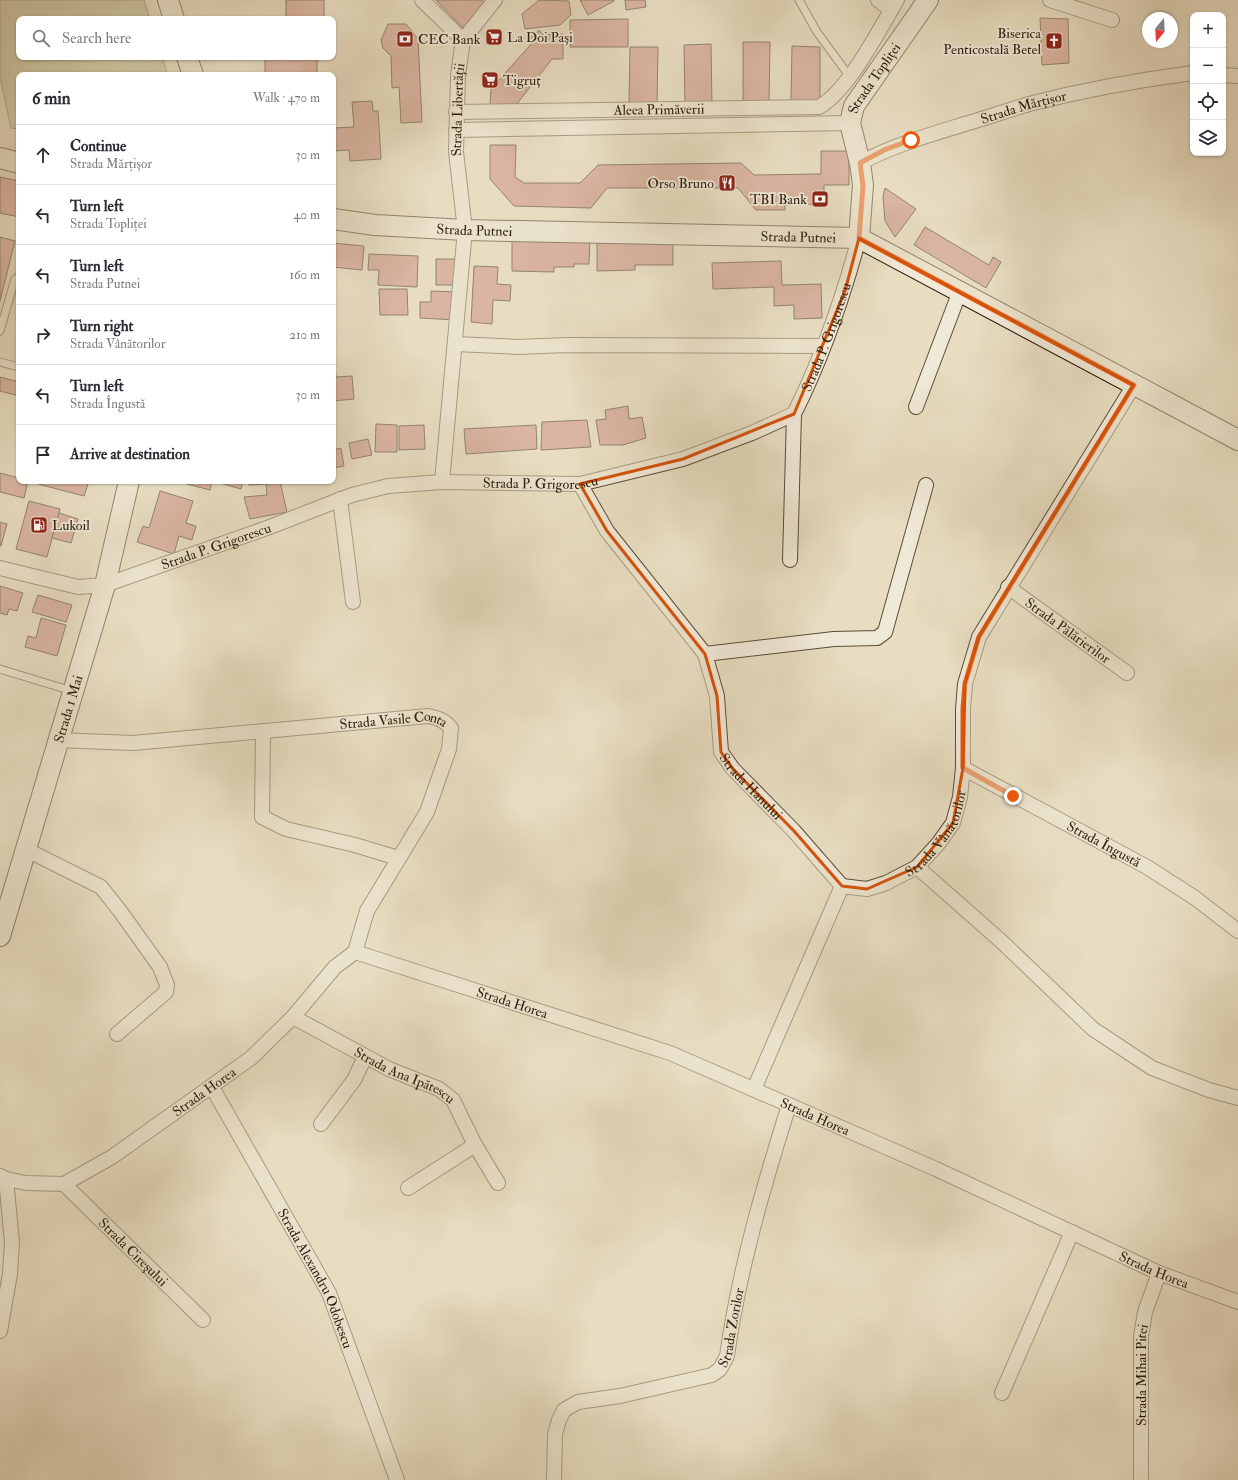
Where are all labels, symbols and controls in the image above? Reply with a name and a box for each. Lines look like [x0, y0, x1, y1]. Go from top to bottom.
north arrow [1142, 12, 1178, 48]
map controls [1190, 12, 1226, 156]
button: + [1190, 12, 1226, 48]
search box [16, 16, 336, 60]
place label: Biserica Penticostală Betel [943, 25, 1041, 58]
icon: search [30, 27, 52, 49]
supermarket icon: La Doi Pași [484, 27, 504, 47]
text: Search here [62, 29, 131, 48]
bank icon: CEC Bank [395, 29, 415, 49]
place label: La Doi Pași [507, 29, 573, 46]
place label: CEC Bank [418, 31, 481, 48]
church icon: Biserica Penticostală Betel [1044, 31, 1064, 51]
street label: Strada Topliței [845, 39, 905, 115]
button: − [1190, 48, 1226, 84]
street label: Strada Libertății [448, 62, 469, 157]
supermarket icon: Tigruț [480, 70, 500, 90]
place label: Tigruț [503, 72, 541, 89]
button: locate [1190, 84, 1226, 120]
street label: Strada Mărțișor [979, 87, 1069, 128]
text: 6 min [32, 88, 71, 109]
text: Walk · 470 m [253, 90, 320, 106]
street label: Aleea Primăverii [612, 101, 705, 119]
button: layers [1190, 120, 1226, 156]
route start [902, 131, 920, 149]
text: Continue [70, 137, 126, 156]
icon: ahead [32, 144, 54, 166]
text: 30 m [296, 147, 320, 163]
text: Strada Mărțișor [70, 156, 152, 172]
restaurant icon: Orso Bruno [717, 173, 737, 193]
place label: Orso Bruno [647, 175, 714, 192]
bank icon: TBI Bank [810, 189, 830, 209]
place label: TBI Bank [750, 191, 807, 208]
text: Turn left [70, 197, 124, 216]
icon: left [32, 204, 54, 226]
text: 40 m [294, 207, 320, 223]
text: Strada Topliței [70, 216, 147, 232]
street label: Strada Putnei [436, 220, 513, 240]
street label: Strada Putnei [760, 228, 837, 247]
text: Turn left [70, 257, 124, 276]
icon: left [32, 264, 54, 286]
text: 160 m [289, 267, 320, 283]
text: Strada Putnei [70, 276, 140, 292]
street label: Strada P. Grigorescu [798, 280, 855, 394]
text: Turn right [70, 317, 133, 336]
icon: right [32, 324, 54, 346]
text: 210 m [289, 327, 320, 343]
text: Strada Vânătorilor [70, 336, 165, 352]
text: Turn left [70, 377, 124, 396]
icon: left [32, 384, 54, 406]
text: 30 m [296, 387, 320, 403]
text: Strada Îngustă [70, 396, 145, 412]
icon: arrive [32, 444, 54, 466]
text: Arrive at destination [70, 445, 190, 464]
street label: Strada P. Grigorescu [483, 472, 600, 493]
fuel station icon: Lukoil [29, 515, 49, 535]
place label: Lukoil [52, 517, 90, 534]
street label: Strada P. Grigorescu [159, 519, 273, 574]
street label: Strada Pălărierilor [1022, 594, 1114, 668]
street label: Strada 1 Mai [50, 673, 87, 745]
street label: Strada Vasile Conta [339, 708, 451, 733]
street label: Strada Hanului [715, 750, 786, 824]
route end [1004, 787, 1022, 805]
street label: Strada Vânătorilor [902, 789, 970, 881]
street label: Strada Îngustă [1064, 818, 1144, 871]
street label: Strada Horea [474, 984, 550, 1022]
street label: Strada Ana Ipătescu [351, 1044, 458, 1107]
street label: Strada Horea [169, 1063, 239, 1120]
street label: Strada Horea [778, 1094, 852, 1139]
street label: Strada Alexandru Odobescu [274, 1206, 356, 1351]
street label: Strada Cireşului [95, 1214, 171, 1290]
street label: Strada Horea [1116, 1248, 1191, 1292]
street label: Strada Zorilor [714, 1286, 748, 1371]
street label: Strada Mihai Pitei [1133, 1323, 1152, 1426]

